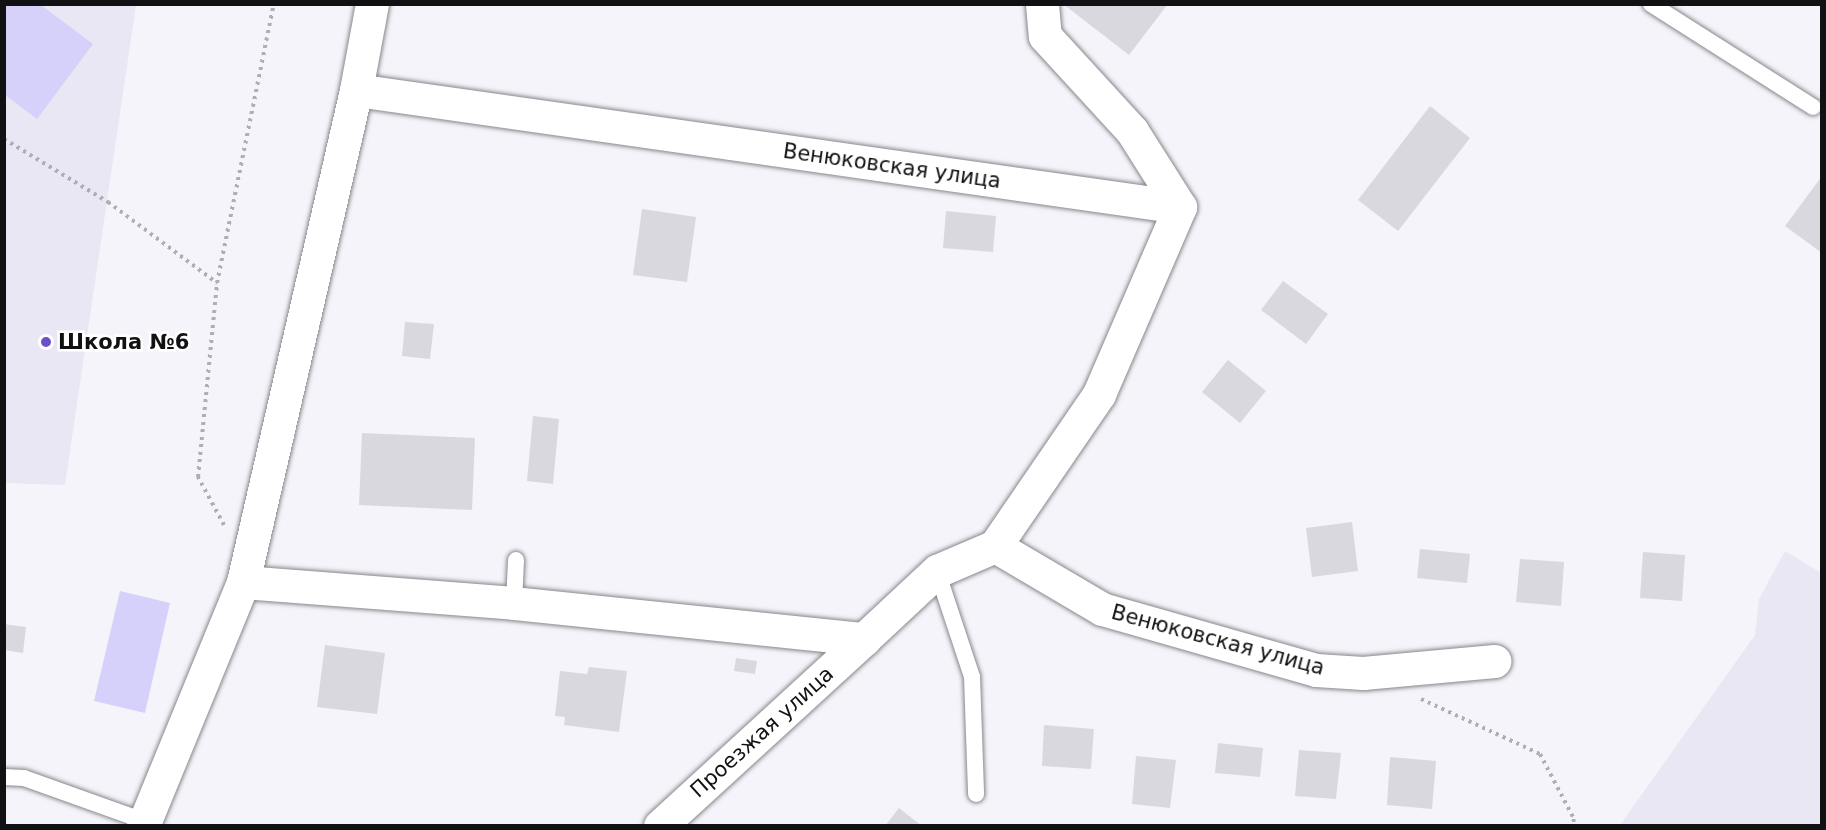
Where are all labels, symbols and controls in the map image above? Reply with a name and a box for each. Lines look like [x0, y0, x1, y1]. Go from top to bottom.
street label: Венюковская улица [781, 138, 1003, 194]
place label: Школа №6 [58, 329, 189, 355]
marker: Школа №6 [39, 335, 53, 349]
street label: Венюковская улица [1109, 599, 1327, 681]
street label: Проезжая улица [685, 661, 839, 803]

